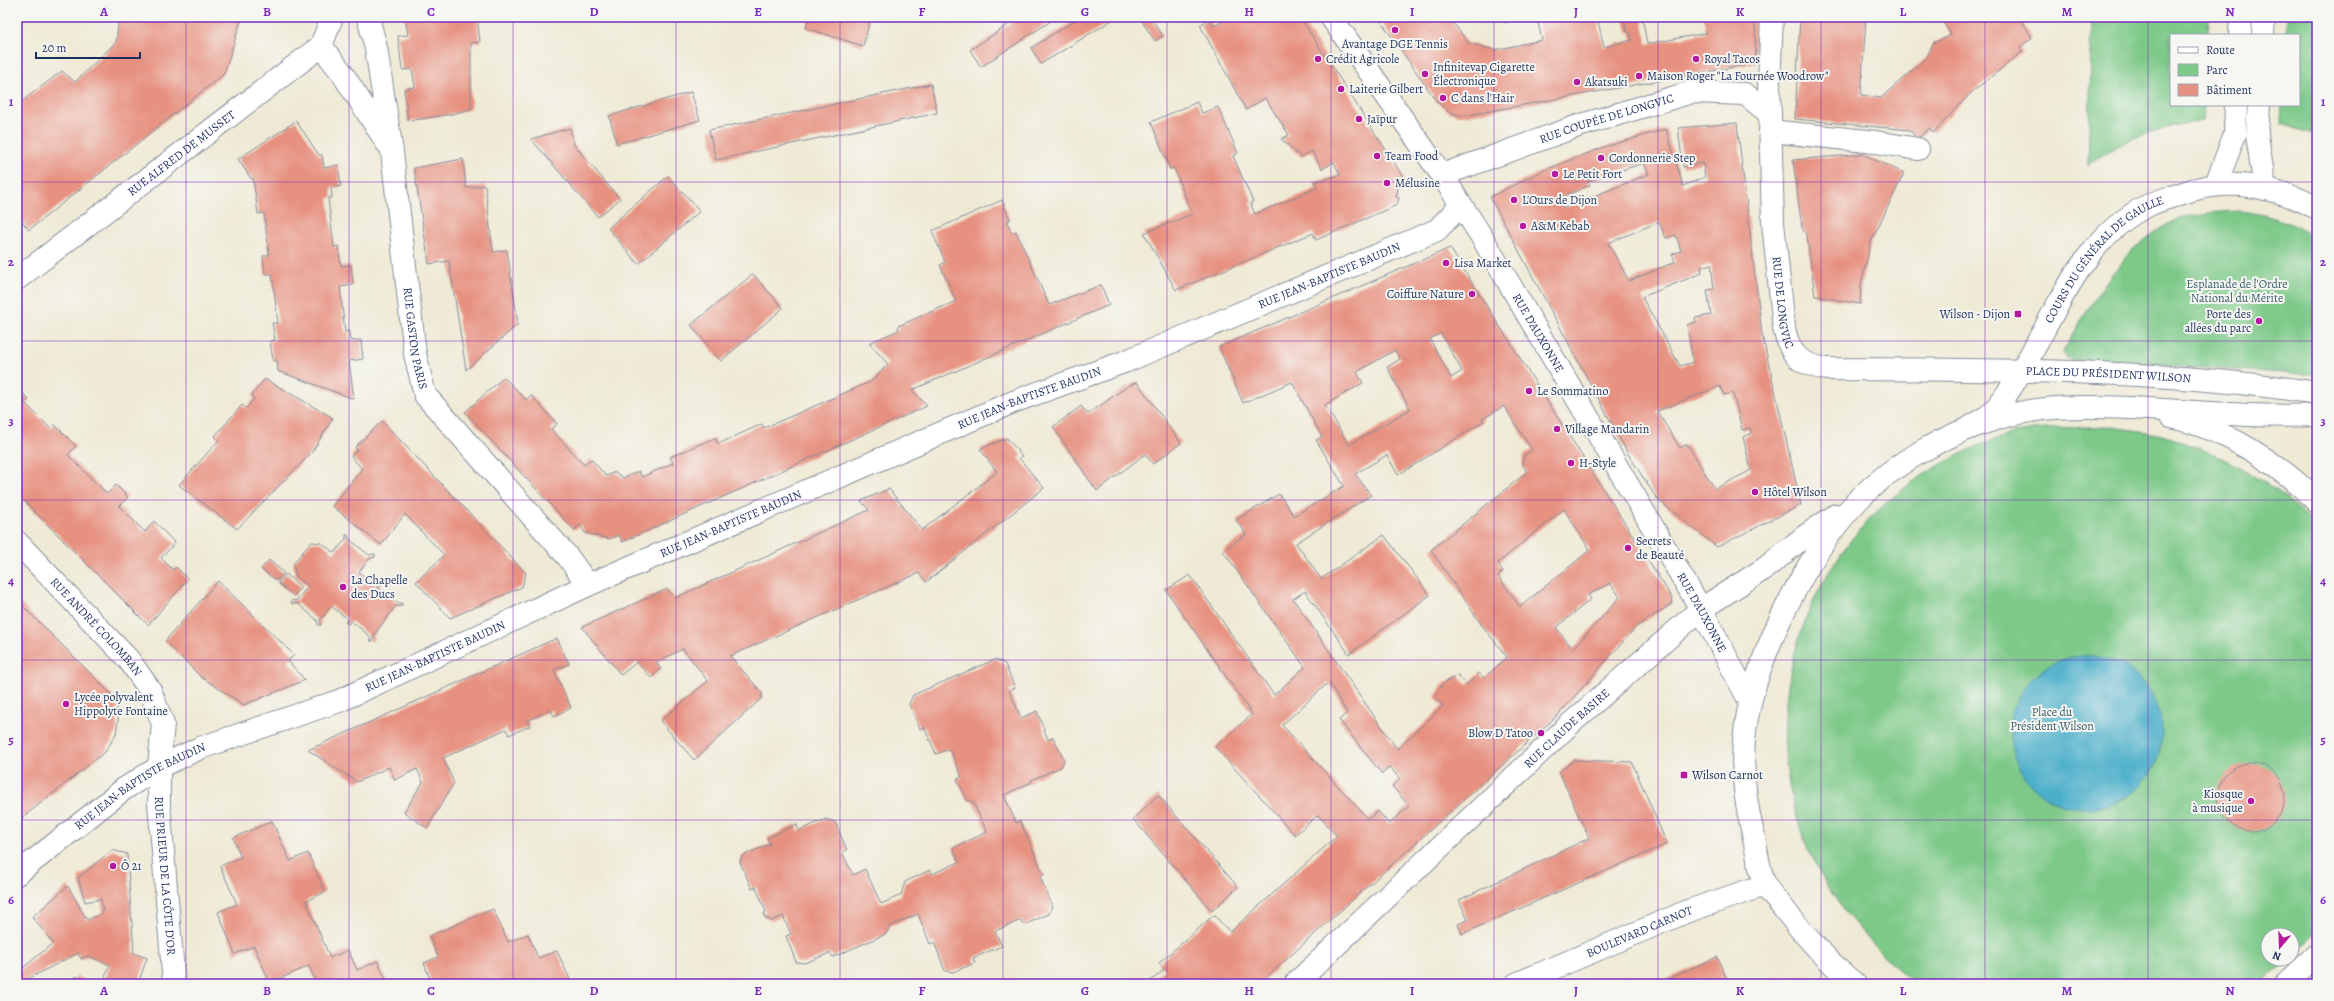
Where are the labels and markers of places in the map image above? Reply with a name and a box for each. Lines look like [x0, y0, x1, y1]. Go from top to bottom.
marker: Avantage DGE Tennis [1390, 25, 1400, 35]
place label: Avantage DGE Tennis [1341, 36, 1448, 52]
place label: Crédit Agricole [1326, 51, 1399, 67]
place label: Royal Tacos [1704, 51, 1760, 67]
marker: Crédit Agricole [1313, 54, 1323, 64]
marker: Royal Tacos [1691, 54, 1701, 64]
place label: Infinitevap Cigarette Électronique [1433, 59, 1535, 89]
place label: Maison Roger "La Fournée Woodrow" [1647, 68, 1829, 84]
marker: Infinitevap Cigarette Électronique [1420, 69, 1430, 79]
marker: Maison Roger "La Fournée Woodrow" [1634, 71, 1644, 81]
place label: Akatsuki [1584, 74, 1628, 90]
marker: Akatsuki [1572, 77, 1582, 87]
place label: Laiterie Gilbert [1349, 81, 1423, 97]
marker: Laiterie Gilbert [1336, 84, 1346, 94]
place label: C dans l'Hair [1451, 90, 1515, 106]
marker: C dans l'Hair [1438, 93, 1448, 103]
place label: Jaïpur [1367, 111, 1397, 127]
marker: Jaïpur [1354, 114, 1364, 124]
place label: Team Food [1385, 148, 1439, 164]
place label: Cordonnerie Step [1609, 150, 1695, 166]
marker: Team Food [1372, 151, 1382, 161]
marker: Cordonnerie Step [1596, 153, 1606, 163]
place label: Le Petit Fort [1563, 166, 1622, 182]
marker: Le Petit Fort [1550, 169, 1560, 179]
place label: Mélusine [1395, 175, 1440, 191]
marker: Mélusine [1382, 178, 1392, 188]
place label: L'Ours de Dijon [1522, 192, 1598, 208]
marker: L'Ours de Dijon [1509, 195, 1519, 205]
place label: A&M Kebab [1530, 218, 1589, 234]
marker: A&M Kebab [1518, 221, 1528, 231]
place label: Lisa Market [1454, 255, 1512, 271]
marker: Lisa Market [1441, 258, 1451, 268]
place label: Coiffure Nature [1387, 286, 1464, 302]
marker: Coiffure Nature [1467, 289, 1477, 299]
place label: Wilson - Dijon [1938, 306, 2010, 322]
place label: Porte des allées du parc [2185, 306, 2251, 336]
marker: Wilson - Dijon [2013, 309, 2023, 319]
marker: Porte des allées du parc [2254, 316, 2264, 326]
place label: Le Sommatino [1537, 383, 1608, 399]
marker: Le Sommatino [1524, 386, 1534, 396]
place label: Village Mandarin [1564, 421, 1650, 437]
marker: Village Mandarin [1552, 424, 1562, 434]
place label: H-Style [1579, 455, 1616, 471]
marker: H-Style [1566, 458, 1576, 468]
place label: Hôtel Wilson [1763, 484, 1827, 500]
marker: Hôtel Wilson [1750, 487, 1760, 497]
place label: Secrets de Beauté [1636, 533, 1684, 563]
marker: Secrets de Beauté [1623, 543, 1633, 553]
place label: La Chapelle des Ducs [351, 572, 408, 602]
marker: La Chapelle des Ducs [338, 582, 348, 592]
place label: Lycée polyvalent Hippolyte Fontaine [74, 689, 168, 719]
marker: Lycée polyvalent Hippolyte Fontaine [61, 699, 71, 709]
place label: Blow D Tatoo [1468, 725, 1533, 741]
marker: Blow D Tatoo [1536, 728, 1546, 738]
place label: Wilson Carnot [1691, 767, 1763, 783]
marker: Wilson Carnot [1679, 770, 1689, 780]
place label: Kiosque à musique [2192, 786, 2243, 816]
marker: Kiosque à musique [2246, 796, 2256, 806]
place label: Ô 21 [121, 858, 141, 874]
marker: Ô 21 [108, 861, 118, 871]

